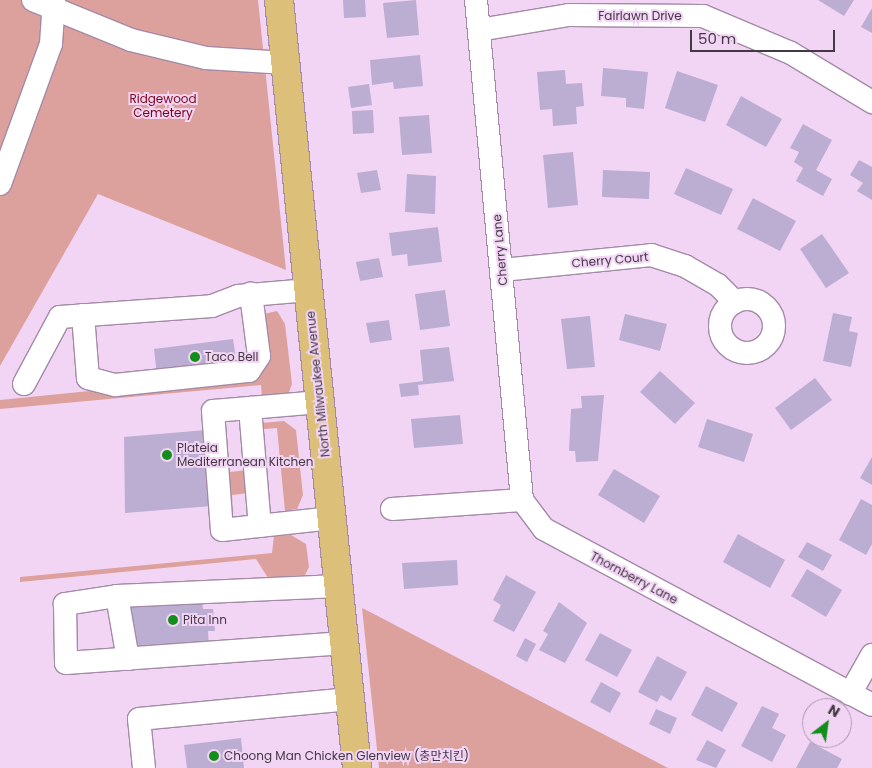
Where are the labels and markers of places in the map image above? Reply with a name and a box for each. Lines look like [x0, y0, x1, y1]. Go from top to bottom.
place label: Taco Bell [205, 350, 258, 364]
marker: Taco Bell [189, 351, 201, 363]
place label: Plateia Mediterranean Kitchen [177, 441, 313, 469]
marker: Plateia Mediterranean Kitchen [161, 449, 173, 461]
place label: Pita Inn [183, 613, 227, 627]
marker: Pita Inn [167, 614, 179, 626]
place label: Choong Man Chicken Glenview (충만치킨) [224, 749, 469, 763]
marker: Choong Man Chicken Glenview (충만치킨) [208, 750, 220, 762]

